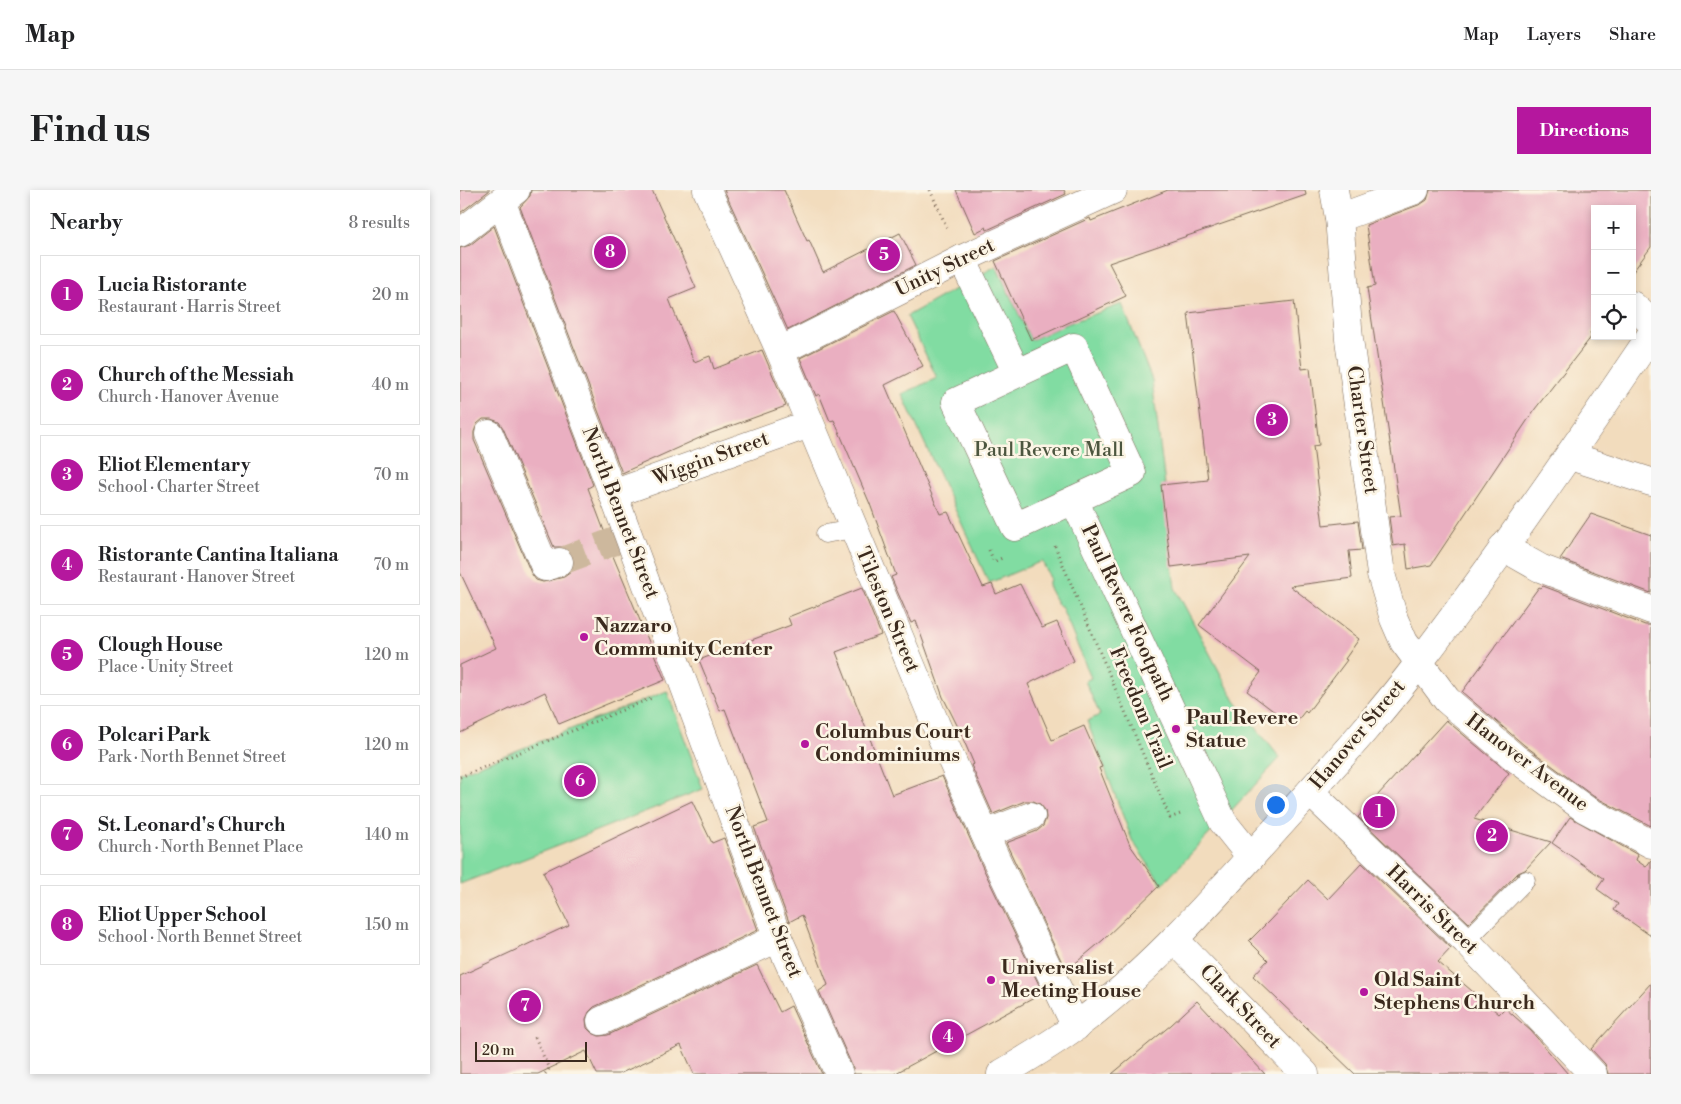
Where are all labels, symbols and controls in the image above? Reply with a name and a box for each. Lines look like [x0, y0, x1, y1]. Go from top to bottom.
text: Map [25, 20, 75, 50]
text: Map [1464, 23, 1499, 46]
text: Layers [1527, 23, 1581, 46]
text: Share [1609, 23, 1656, 46]
button: Directions [1517, 107, 1651, 154]
text: Find us [30, 109, 150, 152]
map controls [1591, 205, 1636, 340]
button: + [1591, 205, 1636, 250]
text: Nearby [50, 210, 123, 236]
text: 8 results [348, 213, 410, 233]
pin: 8 [594, 233, 626, 271]
street label: Unity Street [891, 233, 999, 303]
pin: 5 [868, 236, 900, 274]
button: − [1591, 250, 1636, 295]
text: Lucia Ristorante [98, 273, 247, 297]
text: 1 [63, 285, 71, 305]
text: 20 m [372, 285, 409, 305]
button: locate [1591, 295, 1636, 340]
text: Restaurant · Harris Street [98, 297, 281, 317]
text: Church of the Messiah [98, 363, 294, 387]
street label: Charter Street [1341, 364, 1383, 496]
text: 2 [62, 375, 72, 395]
text: 40 m [372, 375, 409, 395]
text: Church · Hanover Avenue [98, 387, 279, 407]
pin: 3 [1256, 401, 1288, 439]
street label: North Bennet Street [576, 424, 664, 602]
street label: Wiggin Street [649, 426, 772, 492]
park label: Paul Revere Mall [974, 438, 1124, 463]
text: Eliot Elementary [98, 453, 250, 477]
text: 3 [62, 465, 72, 485]
text: 70 m [373, 465, 409, 485]
text: School · Charter Street [98, 477, 260, 497]
street label: Paul Revere Footpath [1075, 521, 1179, 706]
text: Ristorante Cantina Italiana [98, 543, 339, 567]
street label: Tileston Street [849, 543, 925, 677]
text: 4 [62, 555, 72, 575]
text: 70 m [373, 555, 409, 575]
text: Restaurant · Hanover Street [98, 567, 295, 587]
place label: Nazzaro Community Center [594, 614, 773, 662]
marker: Nazzaro Community Center [578, 631, 590, 643]
text: Clough House [98, 633, 223, 657]
street label: Freedom Trail [1103, 643, 1177, 773]
text: 5 [62, 645, 72, 665]
text: 120 m [365, 645, 409, 665]
text: Place · Unity Street [98, 657, 233, 677]
street label: Hanover Street [1305, 675, 1411, 795]
place label: Paul Revere Statue [1186, 706, 1298, 754]
street label: Hanover Avenue [1461, 709, 1593, 817]
place label: Columbus Court Condominiums [815, 720, 972, 768]
text: Polcari Park [98, 723, 211, 747]
marker: Paul Revere Statue [1170, 723, 1182, 735]
text: 6 [62, 735, 72, 755]
text: 120 m [365, 735, 409, 755]
marker: Columbus Court Condominiums [799, 738, 811, 750]
text: Park · North Bennet Street [98, 747, 286, 767]
pin: 6 [564, 762, 596, 800]
your location [1263, 792, 1289, 818]
pin: 1 [1363, 793, 1395, 831]
street label: North Bennet Street [719, 803, 807, 981]
text: St. Leonard's Church [98, 813, 286, 837]
pin: 2 [1476, 817, 1508, 855]
text: 7 [62, 825, 72, 845]
text: 140 m [365, 825, 409, 845]
text: Church · North Bennet Place [98, 837, 303, 857]
street label: Harris Street [1381, 860, 1483, 960]
text: Eliot Upper School [98, 903, 267, 927]
text: 8 [62, 915, 72, 935]
text: 150 m [365, 915, 409, 935]
text: School · North Bennet Street [98, 927, 302, 947]
place label: Universalist Meeting House [1001, 956, 1141, 1004]
street label: Clark Street [1194, 960, 1286, 1054]
place label: Old Saint Stephens Church [1374, 968, 1535, 1016]
marker: Universalist Meeting House [985, 974, 997, 986]
marker: Old Saint Stephens Church [1358, 986, 1370, 998]
pin: 7 [509, 987, 541, 1025]
pin: 4 [932, 1018, 964, 1056]
scale bar [475, 1039, 588, 1062]
text: 20 m [482, 1042, 514, 1060]

